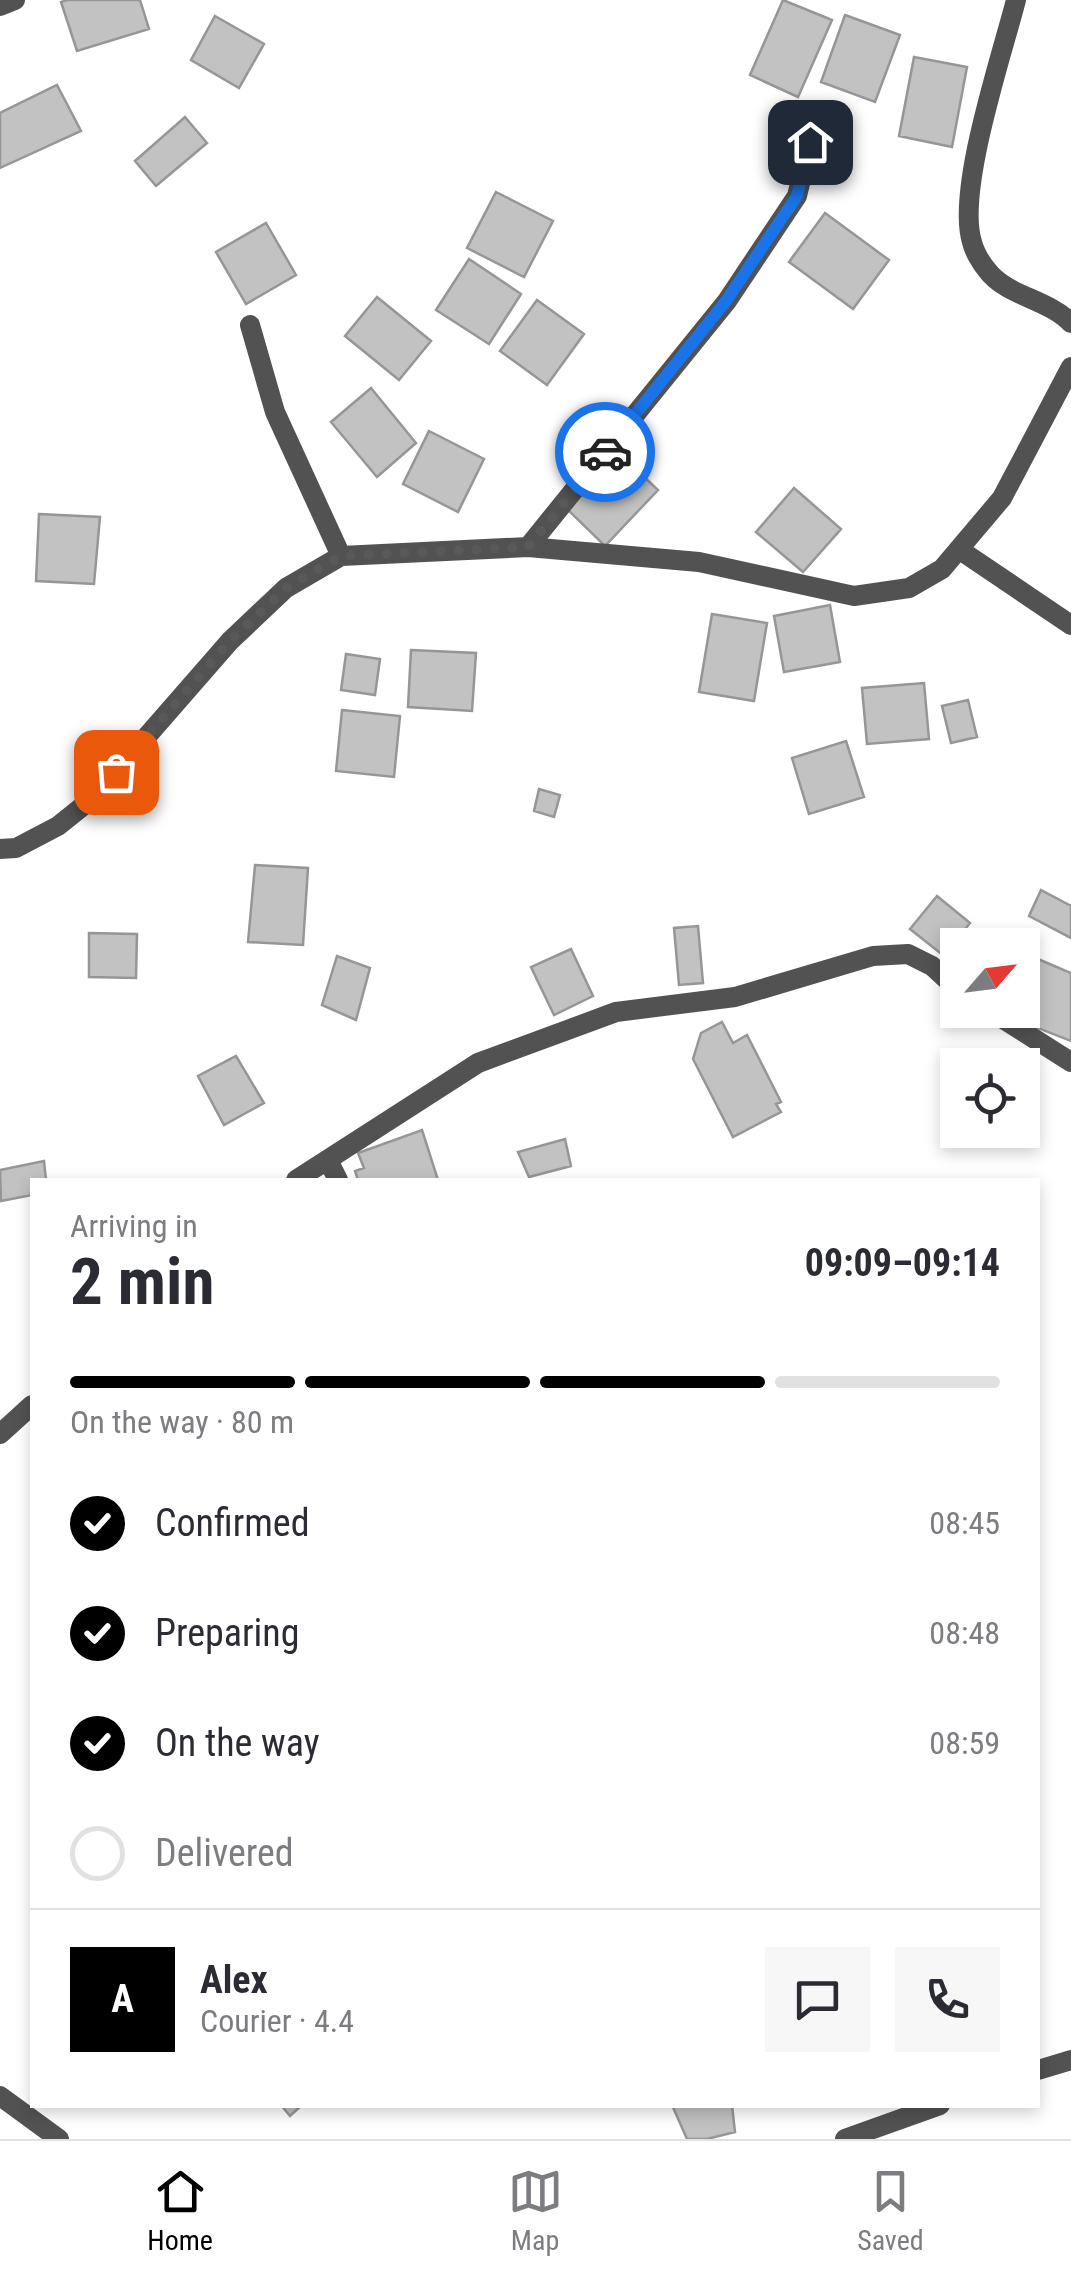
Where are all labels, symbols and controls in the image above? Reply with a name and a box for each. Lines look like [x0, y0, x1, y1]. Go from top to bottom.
pin [768, 100, 853, 185]
icon: home [783, 115, 838, 170]
courier [555, 402, 655, 502]
icon: car [578, 425, 633, 480]
pin [74, 730, 159, 815]
icon: bag [89, 745, 144, 800]
north arrow [940, 928, 1040, 1028]
map controls [940, 928, 1040, 1148]
button: locate [940, 1048, 1040, 1148]
text: Arriving in [70, 1207, 198, 1245]
text: 09:09–09:14 [805, 1241, 1000, 1285]
text: 2 min [70, 1244, 214, 1320]
text: On the way · 80 m [70, 1403, 294, 1441]
icon: check [70, 1496, 125, 1551]
text: Confirmed [155, 1501, 310, 1545]
text: 08:45 [929, 1504, 1000, 1542]
icon: check [70, 1606, 125, 1661]
text: Preparing [155, 1611, 300, 1655]
text: 08:48 [929, 1614, 1000, 1652]
icon: check [70, 1716, 125, 1771]
text: On the way [155, 1721, 320, 1765]
text: 08:59 [929, 1724, 1000, 1762]
text: Delivered [155, 1831, 294, 1875]
button: chat [765, 1947, 870, 2052]
button: phone [895, 1947, 1000, 2052]
text: Alex [200, 1958, 268, 2002]
text: A [111, 1977, 134, 2021]
text: Courier · 4.4 [200, 2002, 354, 2040]
tab: Home [147, 2164, 213, 2257]
tab: Map [508, 2164, 563, 2257]
tab: Saved [857, 2164, 924, 2257]

